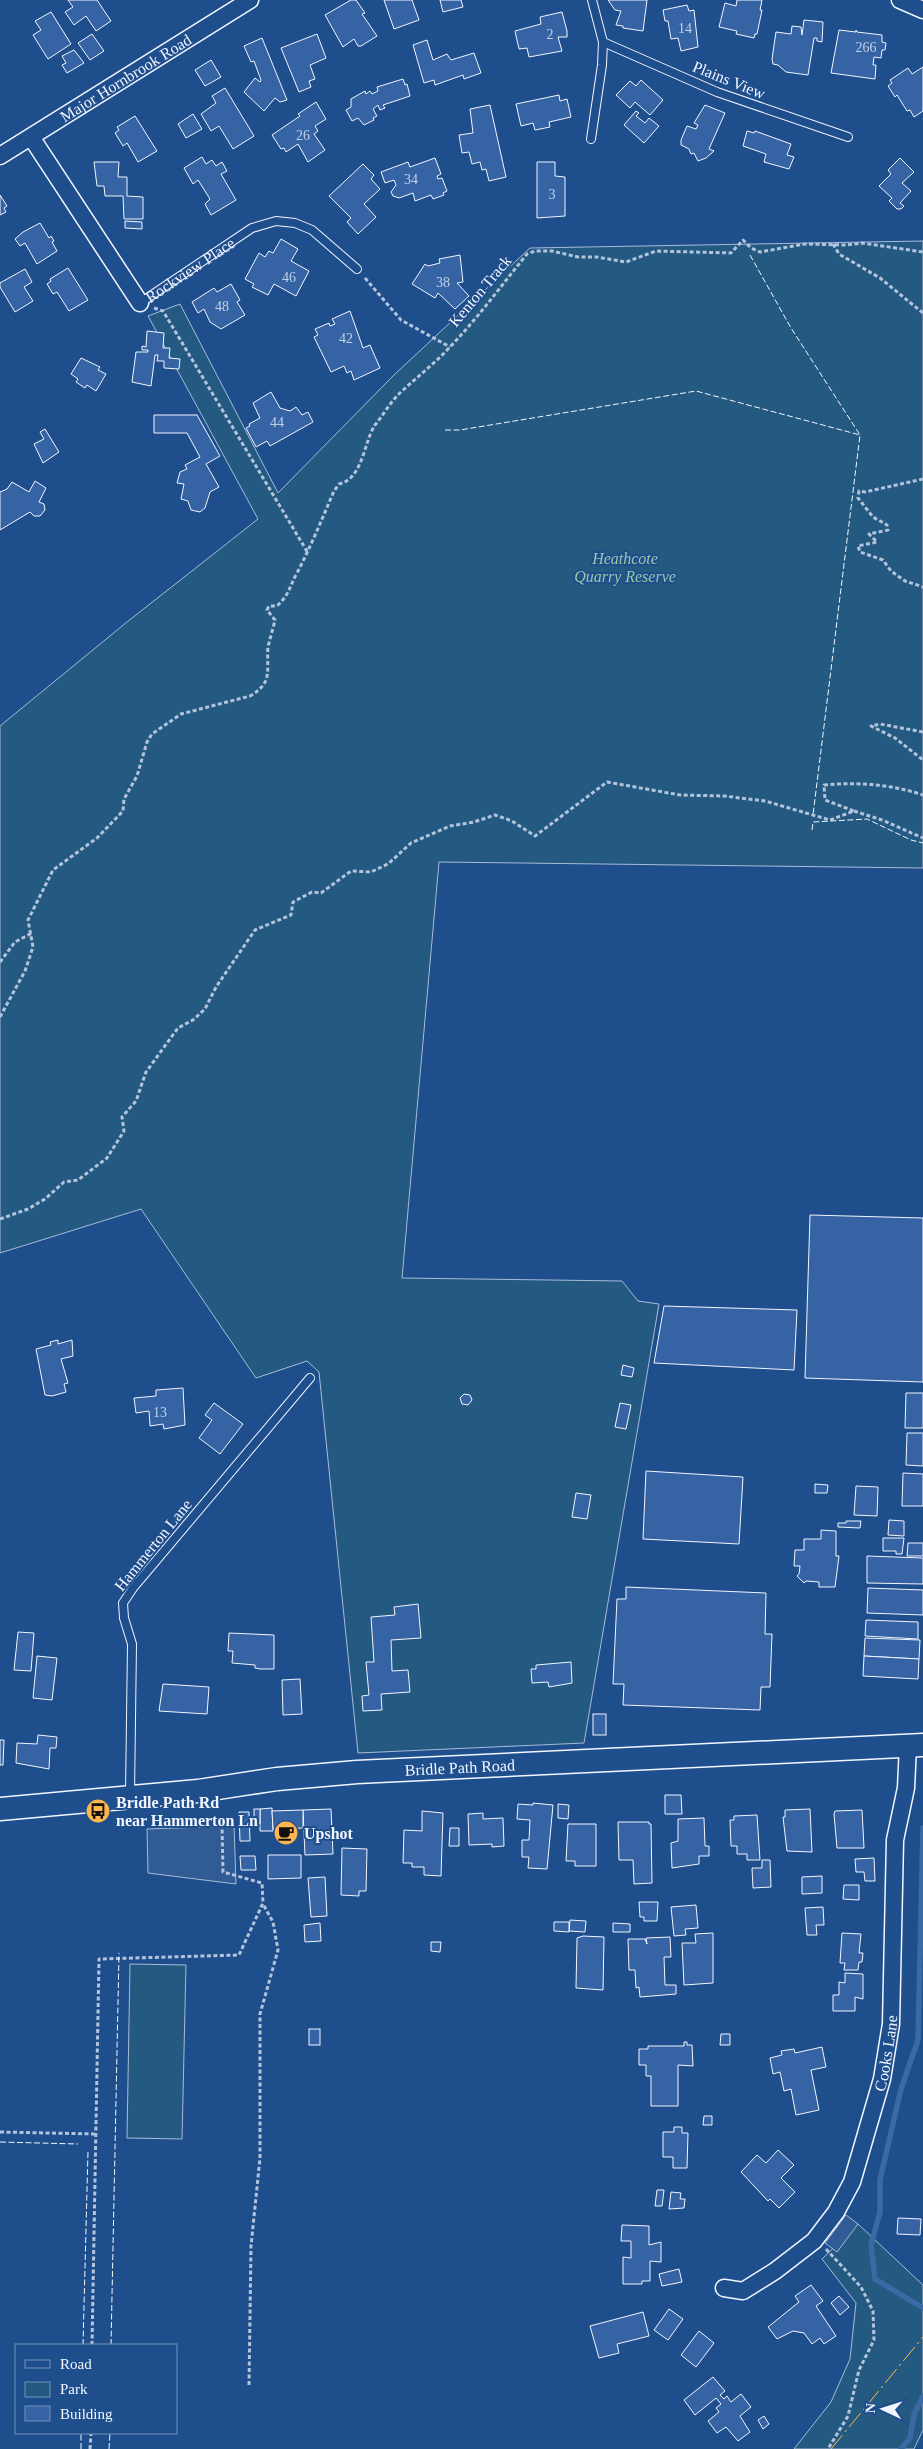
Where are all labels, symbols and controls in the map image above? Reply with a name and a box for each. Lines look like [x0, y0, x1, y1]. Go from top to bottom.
house number: 14 [678, 21, 692, 36]
house number: 2 [547, 27, 554, 42]
street label: Major Hornbrook Road [57, 30, 194, 125]
house number: 266 [856, 40, 877, 55]
street label: Plains View [690, 58, 768, 102]
house number: 26 [296, 128, 310, 143]
house number: 34 [404, 172, 418, 187]
house number: 3 [549, 187, 556, 202]
street label: Rockview Place [142, 234, 238, 305]
street label: Kenton Track [445, 252, 515, 330]
house number: 46 [282, 270, 296, 285]
house number: 38 [436, 275, 450, 290]
house number: 48 [215, 299, 229, 314]
house number: 42 [339, 331, 353, 346]
house number: 44 [270, 415, 284, 430]
park label: Heathcote Quarry Reserve [574, 550, 676, 586]
house number: 13 [153, 1405, 167, 1420]
street label: Hammerton Lane [111, 1496, 195, 1594]
street label: Bridle Path Road [404, 1756, 515, 1778]
place label: Bridle Path Rd near Hammerton Ln [116, 1794, 258, 1829]
bus stop icon: Bridle Path Rd near Hammerton Ln [85, 1798, 111, 1824]
cafe icon: Upshot [273, 1820, 299, 1846]
place label: Upshot [304, 1825, 354, 1843]
street label: Cooks Lane [870, 2015, 900, 2093]
legend [15, 2344, 178, 2434]
text: Road [60, 2356, 92, 2372]
text: Park [60, 2381, 88, 2397]
north arrow [858, 2384, 908, 2434]
text: N [863, 2403, 878, 2414]
text: Building [60, 2406, 113, 2422]

